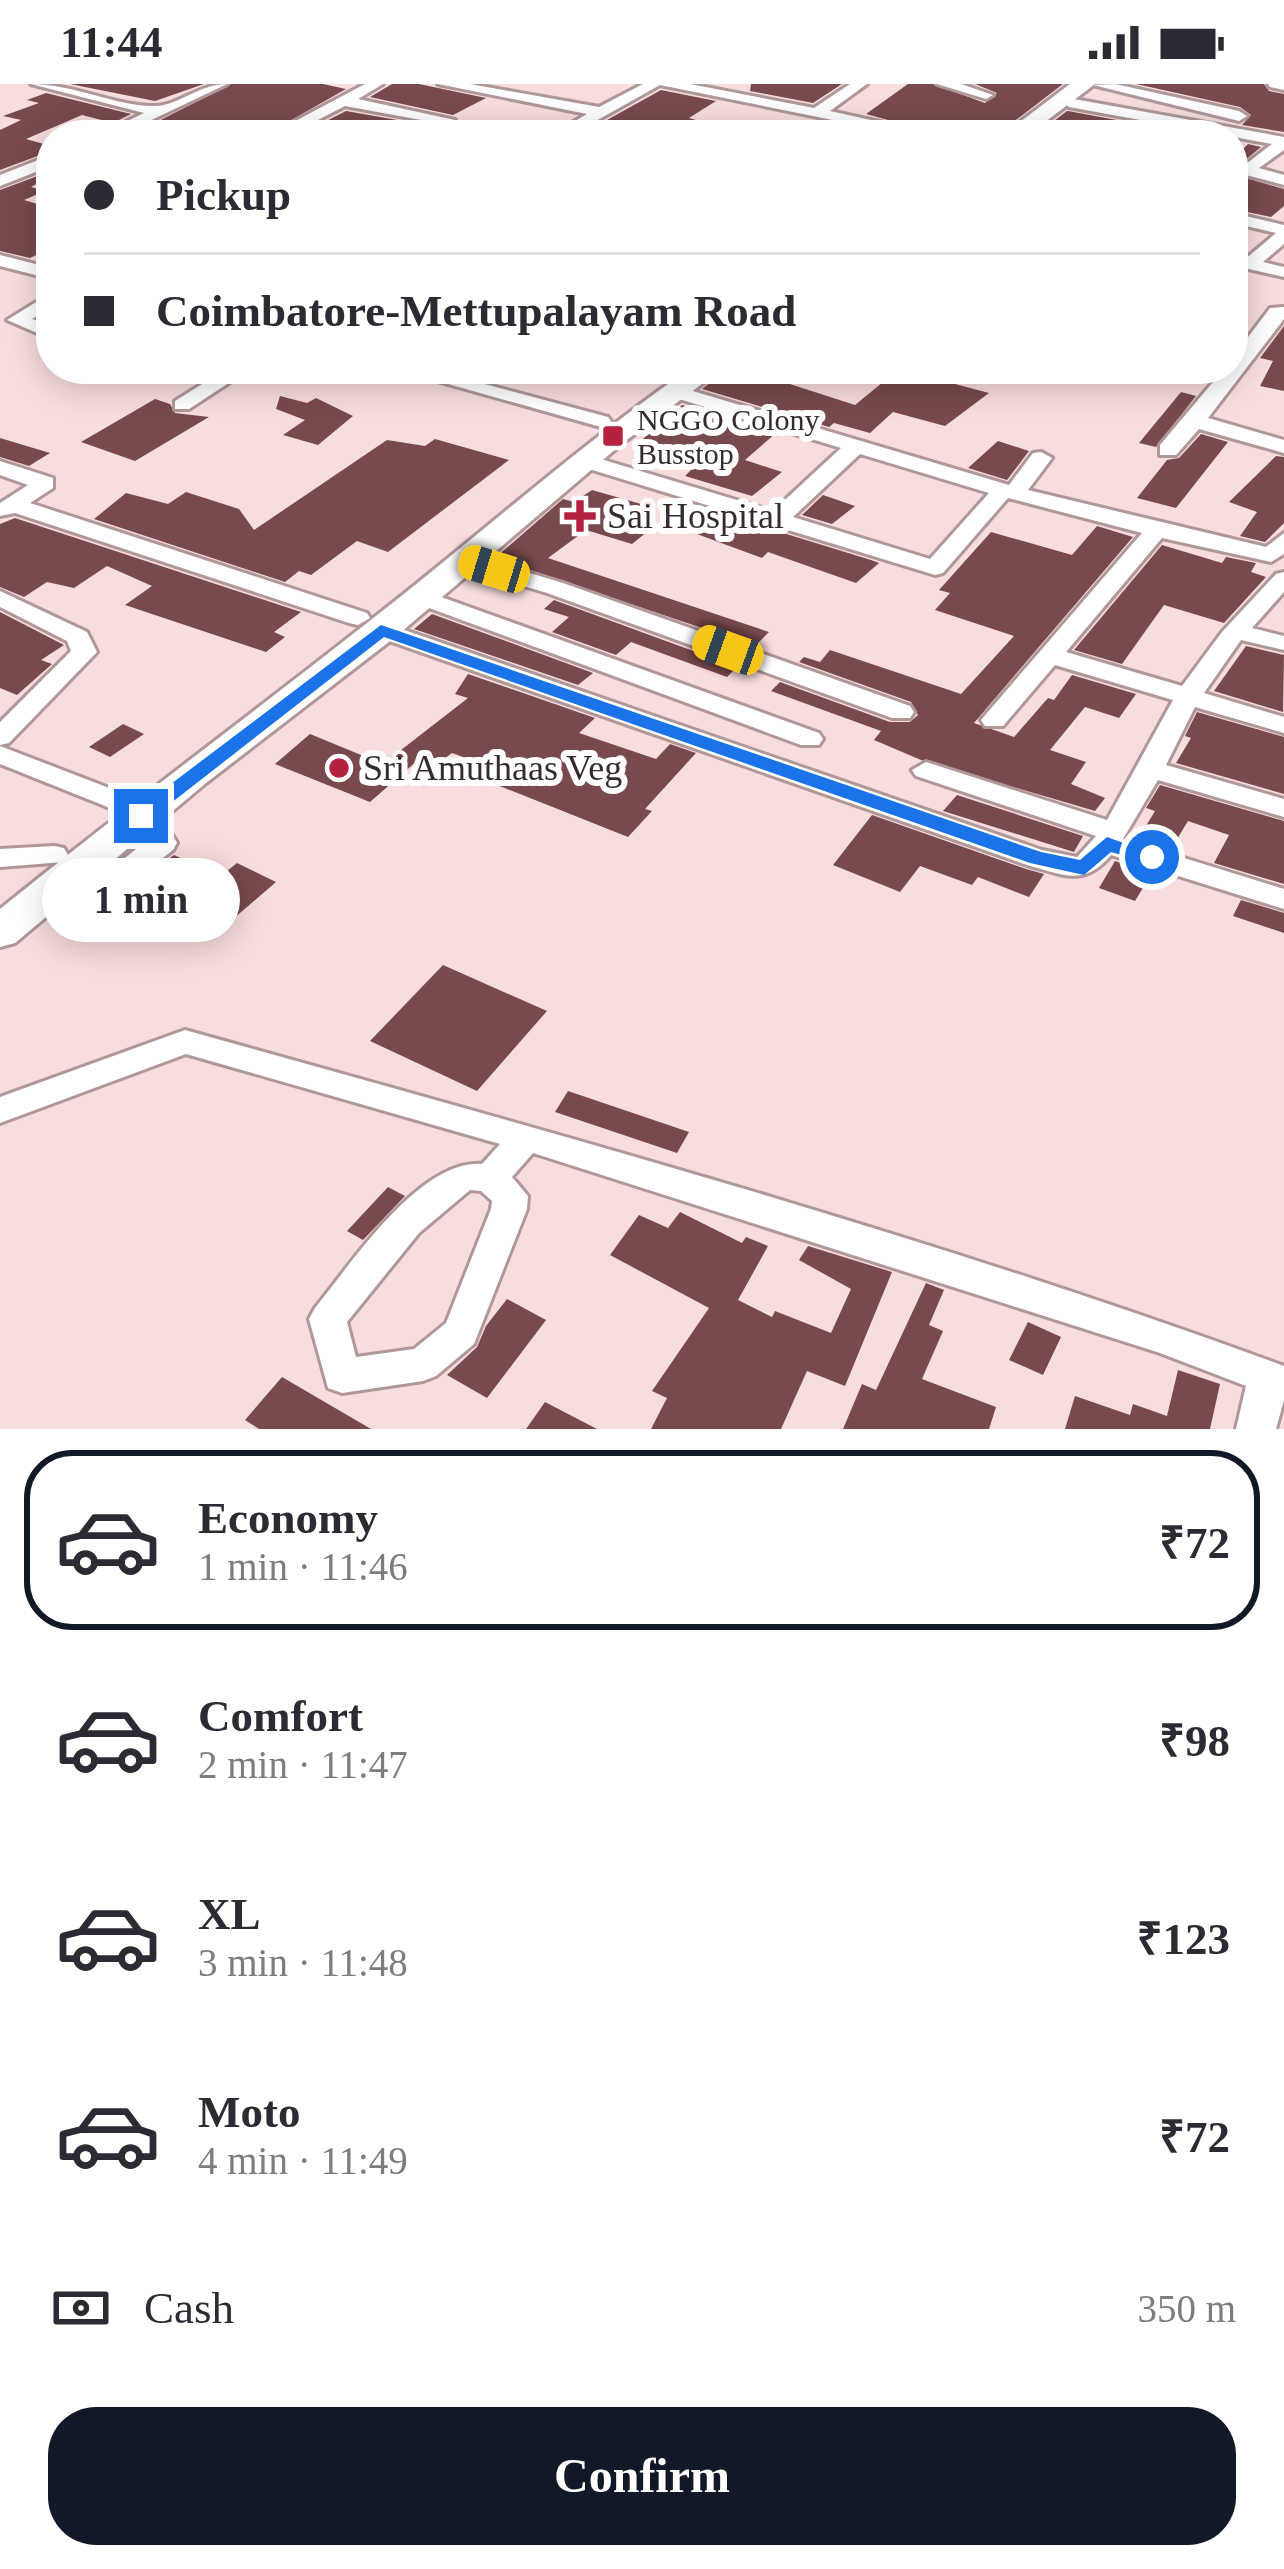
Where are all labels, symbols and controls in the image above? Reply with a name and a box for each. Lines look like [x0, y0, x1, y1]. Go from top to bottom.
text: 11:44 [60, 17, 163, 67]
text: Pickup [156, 170, 291, 220]
text: Coimbatore-Mettupalayam Road [156, 286, 796, 336]
place label: NGGO Colony Busstop [637, 403, 820, 470]
marker: NGGO Colony Busstop [600, 423, 626, 449]
place label: Sai Hospital [607, 496, 784, 536]
marker: Sai Hospital [564, 500, 596, 532]
car [454, 541, 534, 597]
car [688, 621, 768, 679]
place label: Sri Amuthaas Veg [363, 748, 622, 788]
marker: Sri Amuthaas Veg [326, 755, 352, 781]
route end [114, 789, 168, 843]
route start [1125, 830, 1179, 884]
callout: 1 min [42, 858, 240, 942]
text: 1 min [94, 878, 188, 921]
icon: car [54, 1486, 162, 1594]
text: Economy [198, 1493, 378, 1543]
text: ₹72 [1159, 1518, 1230, 1568]
text: 1 min · 11:46 [198, 1545, 408, 1588]
icon: car [54, 1684, 162, 1792]
text: Comfort [198, 1691, 363, 1741]
text: ₹98 [1159, 1716, 1230, 1766]
text: 2 min · 11:47 [198, 1743, 408, 1786]
icon: car [54, 1882, 162, 1990]
text: XL [198, 1889, 261, 1939]
text: ₹123 [1137, 1914, 1230, 1964]
text: 3 min · 11:48 [198, 1941, 408, 1984]
icon: car [54, 2080, 162, 2188]
text: Moto [198, 2087, 300, 2137]
text: ₹72 [1159, 2112, 1230, 2162]
text: 4 min · 11:49 [198, 2139, 408, 2182]
icon: cash [48, 2275, 114, 2341]
text: Cash [144, 2283, 234, 2333]
text: 350 m [1137, 2287, 1236, 2330]
button: Confirm [48, 2407, 1236, 2545]

